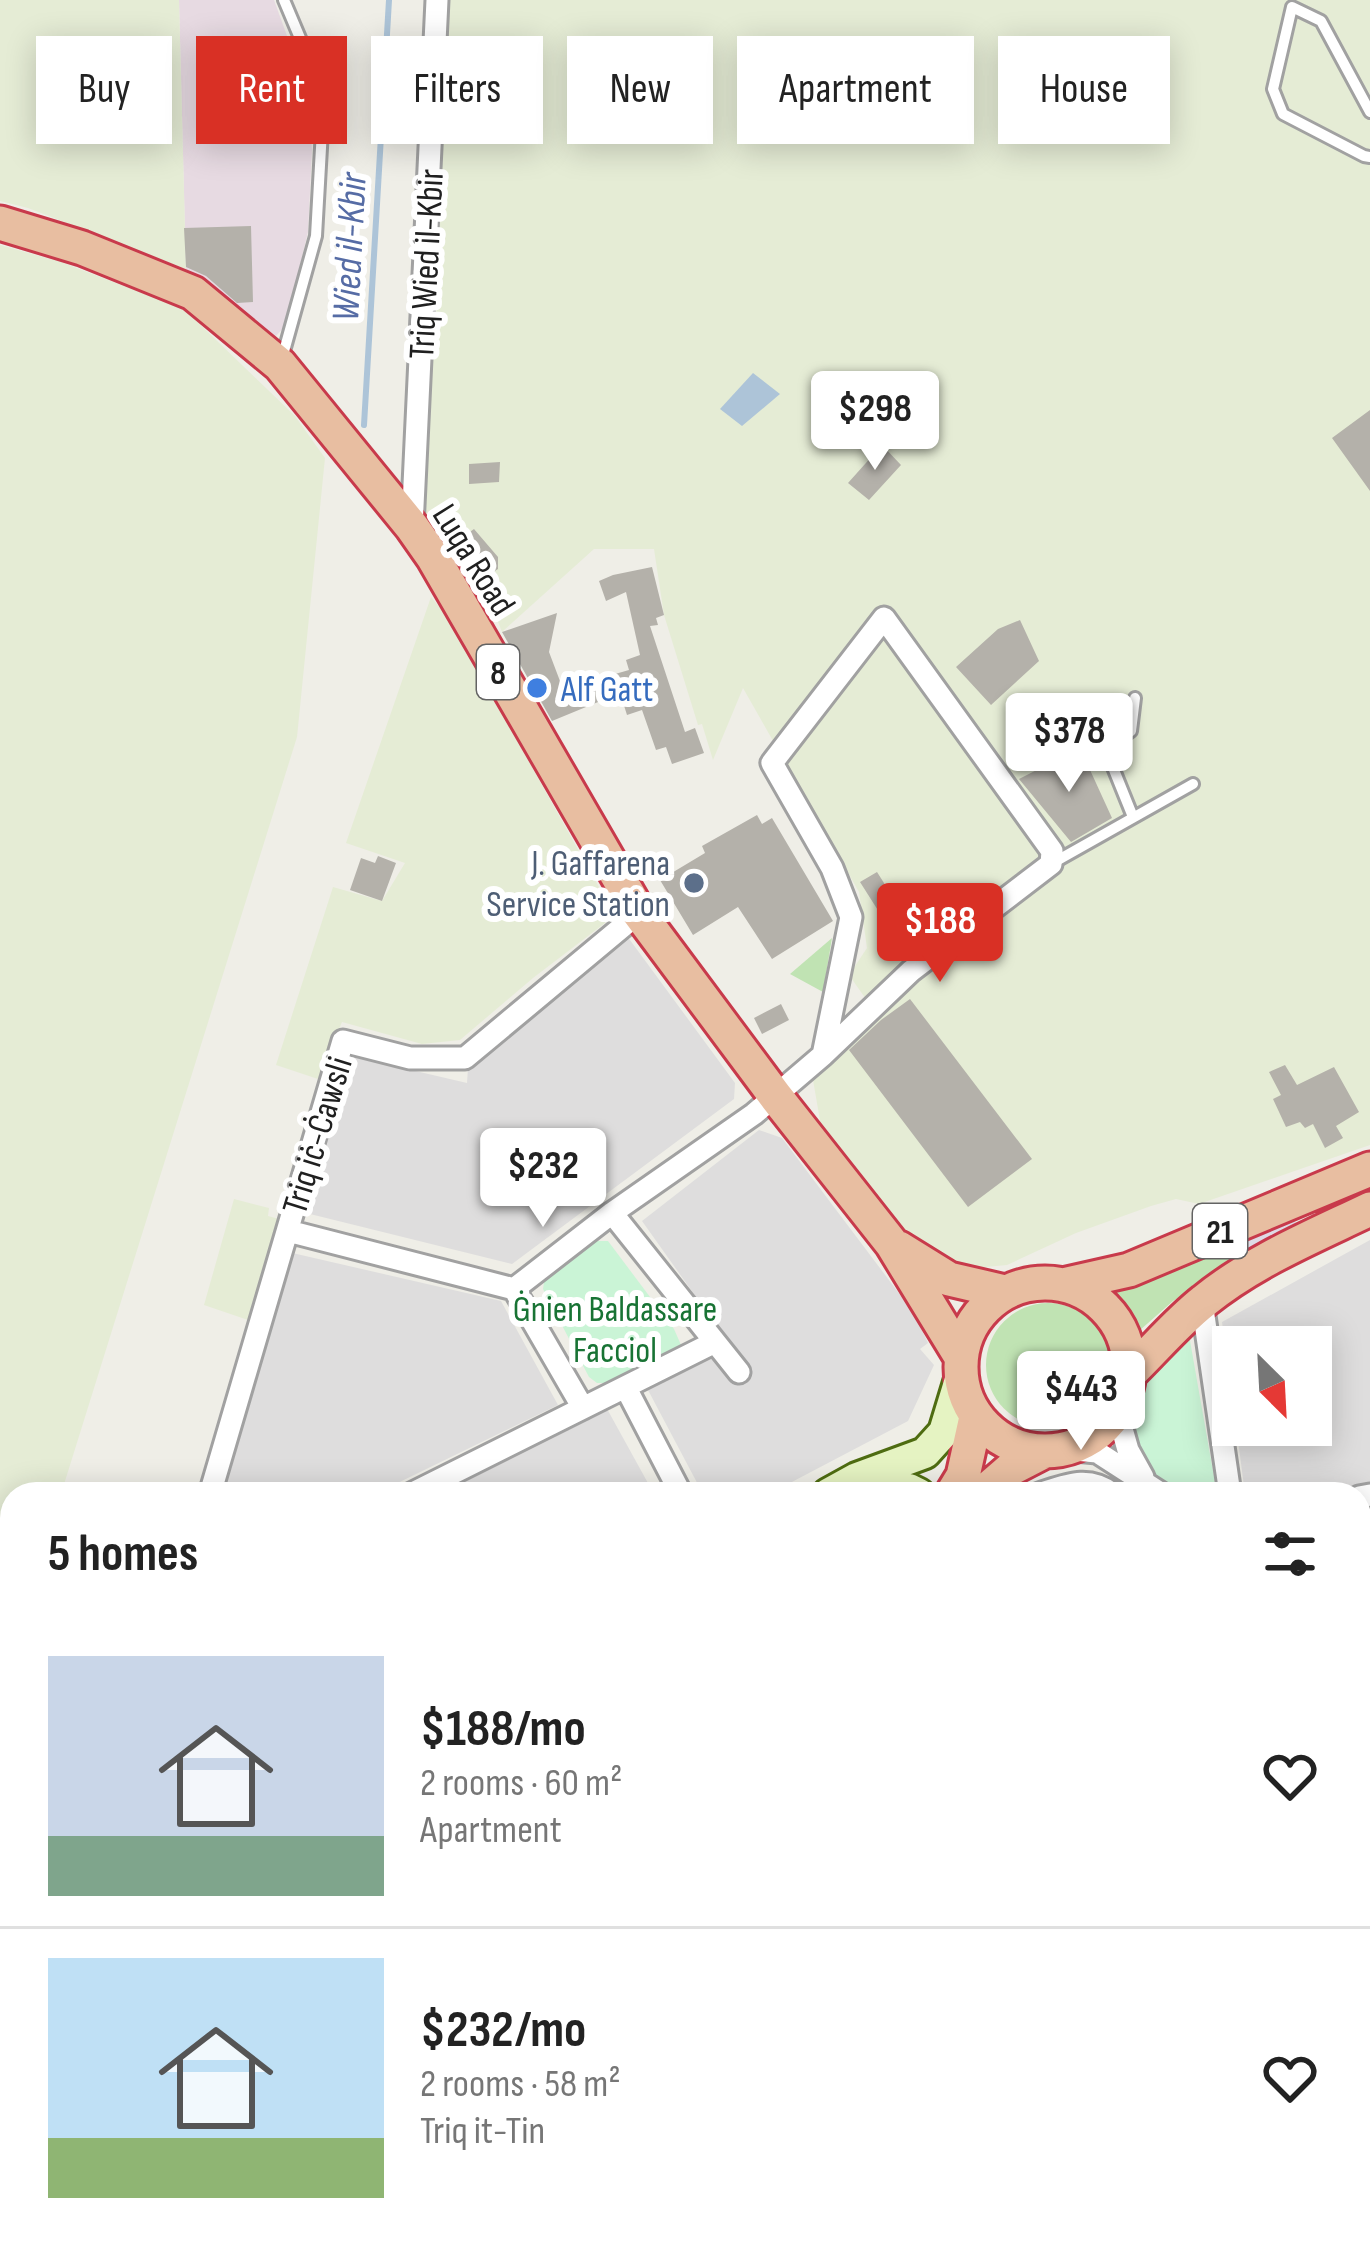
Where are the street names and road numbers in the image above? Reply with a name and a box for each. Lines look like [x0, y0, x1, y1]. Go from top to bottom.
street label: Triq Wied il-Kbir [401, 168, 454, 360]
street label: Luqa Road [422, 497, 524, 624]
road number: 8 [477, 645, 519, 699]
street label: Triq iċ-Ċawsli [274, 1052, 363, 1219]
road number: 21 [1193, 1204, 1247, 1258]

